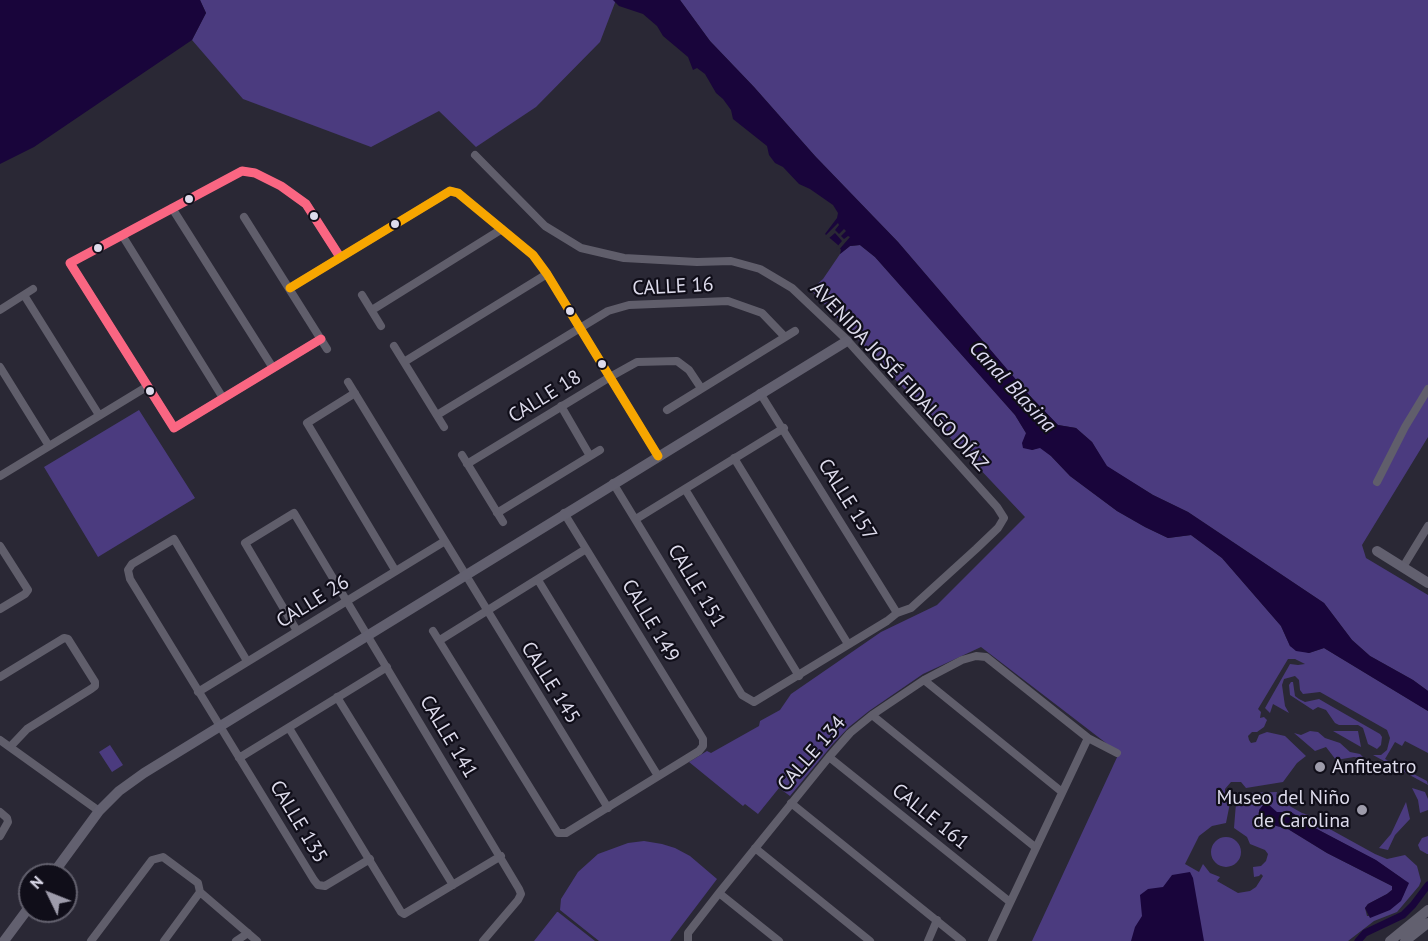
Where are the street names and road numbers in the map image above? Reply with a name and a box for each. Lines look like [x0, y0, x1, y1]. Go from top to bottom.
street label: CALLE 16 [632, 273, 714, 301]
street label: AVENIDA JOSÉ FIDALGO DÍAZ [805, 277, 993, 477]
street label: CALLE 18 [504, 365, 586, 429]
street label: CALLE 157 [812, 455, 882, 545]
street label: CALLE 151 [662, 540, 730, 632]
street label: CALLE 26 [272, 570, 354, 634]
street label: CALLE 149 [616, 575, 684, 667]
street label: CALLE 145 [515, 638, 585, 728]
street label: CALLE 141 [414, 691, 482, 783]
street label: CALLE 134 [773, 711, 851, 797]
street label: CALLE 135 [264, 776, 332, 868]
street label: CALLE 161 [887, 779, 973, 855]

